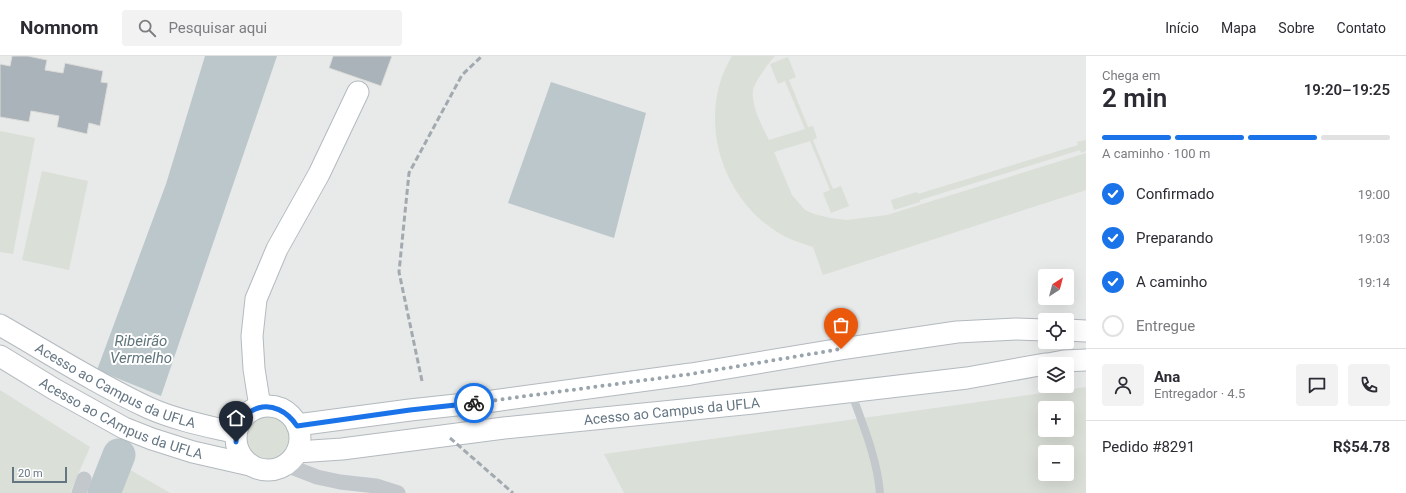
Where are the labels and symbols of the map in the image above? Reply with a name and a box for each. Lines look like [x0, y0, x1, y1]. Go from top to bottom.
north arrow [1038, 269, 1074, 305]
pin [824, 308, 858, 349]
water label: Ribeirão Vermelho [110, 332, 172, 367]
street label: Acesso ao Campus da UFLA [33, 340, 197, 431]
street label: Acesso ao CAmpus da UFLA [37, 374, 204, 462]
courier [454, 383, 494, 423]
street label: Acesso ao Campus da UFLA [583, 394, 761, 428]
pin [219, 401, 253, 442]
scale bar [12, 465, 67, 484]

